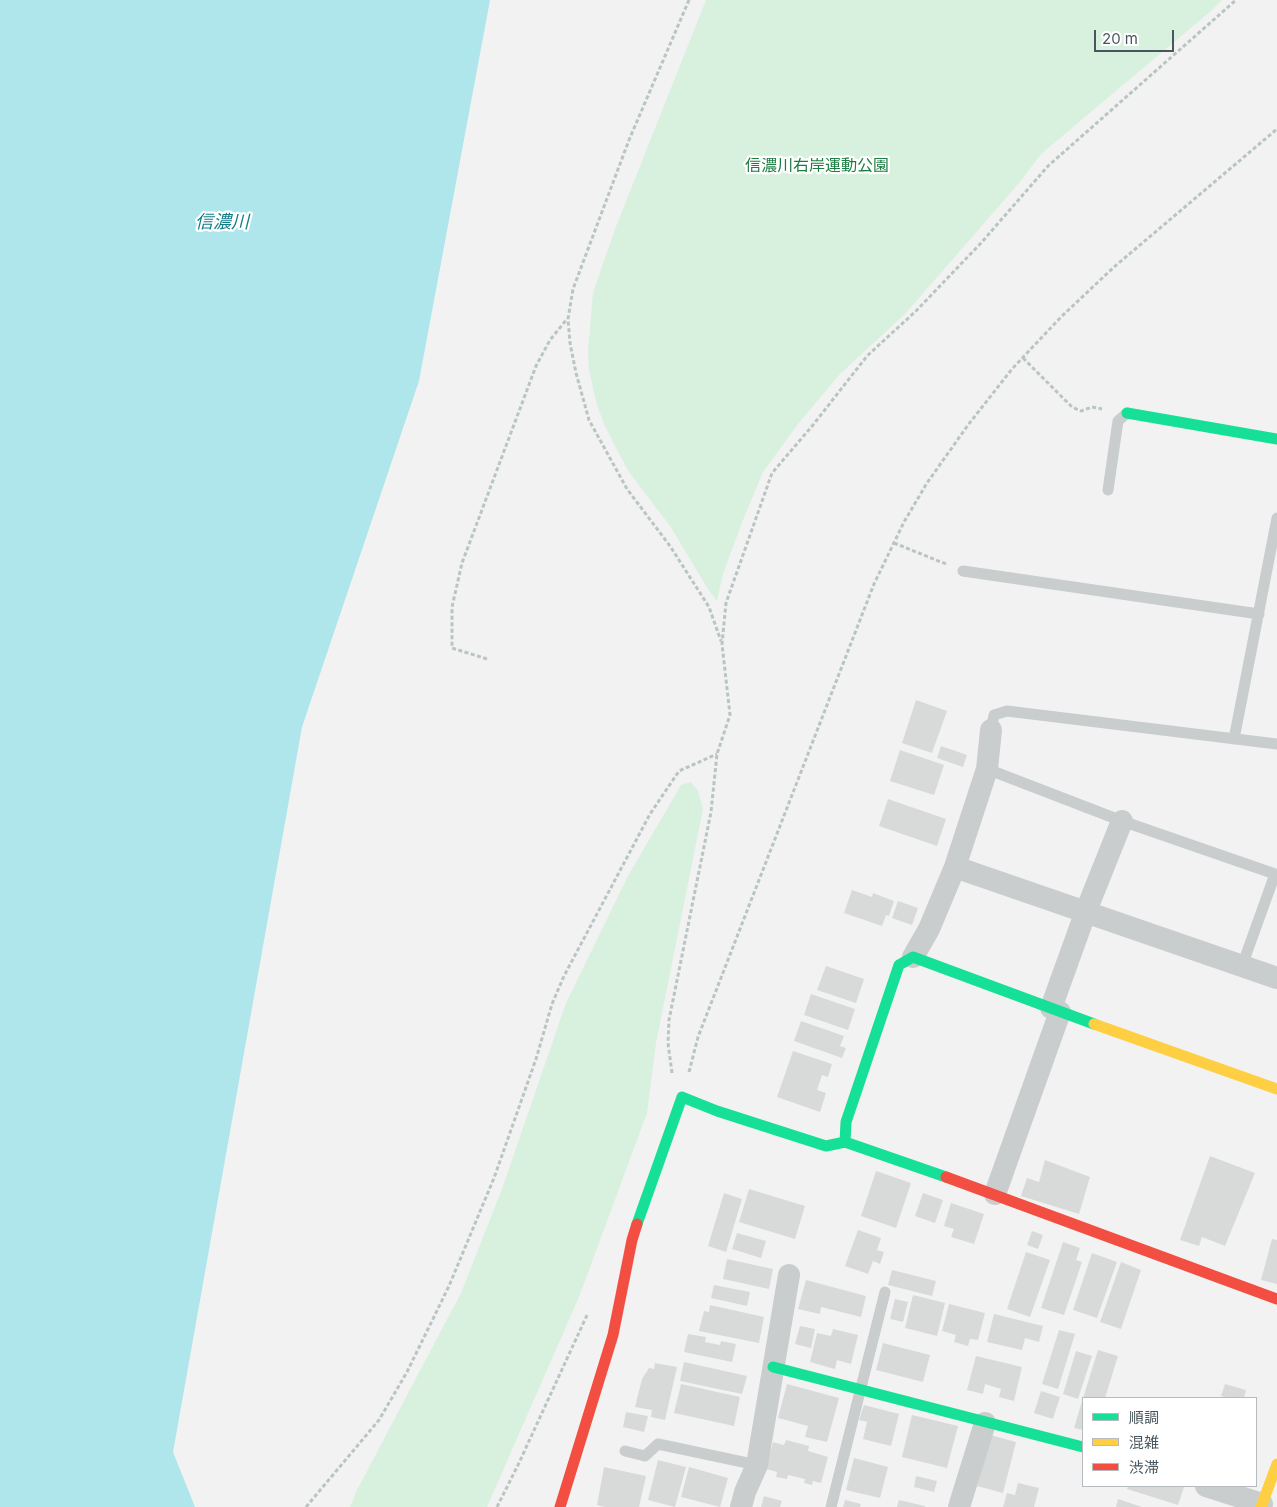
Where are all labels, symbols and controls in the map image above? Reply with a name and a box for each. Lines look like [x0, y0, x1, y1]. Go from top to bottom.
scale bar [1097, 20, 1177, 52]
text: 20 m [1102, 29, 1138, 48]
park label: 信濃川右岸運動公園 [745, 156, 889, 176]
water label: 信濃川 [195, 212, 249, 234]
legend [1082, 1397, 1257, 1487]
text: 順調 [1129, 1408, 1159, 1427]
text: 混雑 [1129, 1433, 1159, 1452]
text: 渋滞 [1129, 1458, 1159, 1477]

